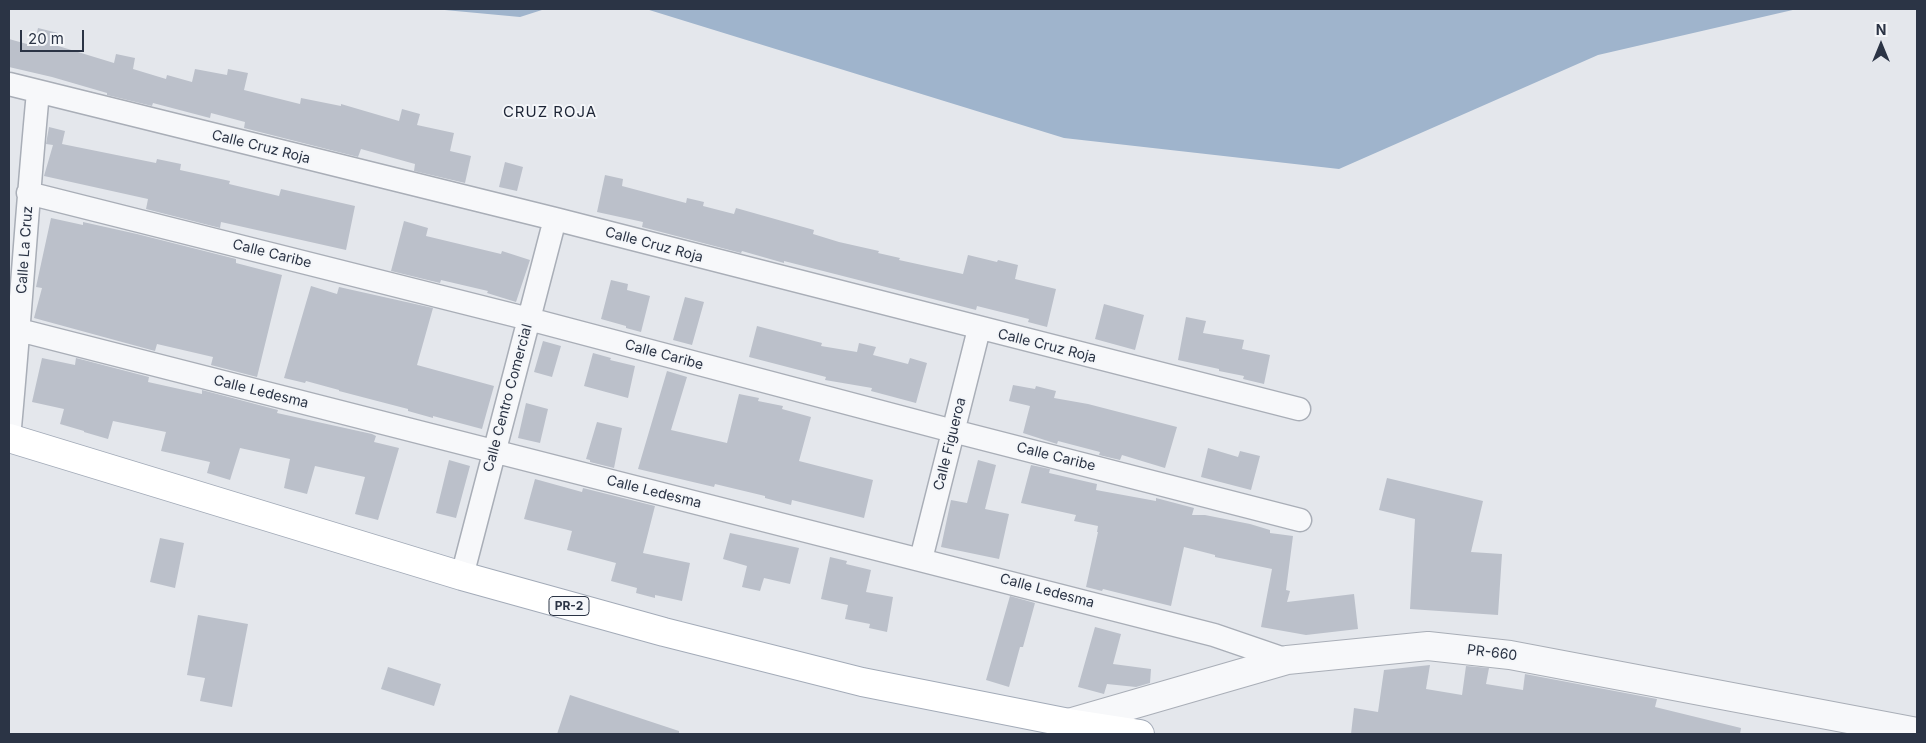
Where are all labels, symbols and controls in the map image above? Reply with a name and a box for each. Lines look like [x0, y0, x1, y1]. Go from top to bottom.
scale bar [22, 20, 86, 52]
north arrow [1856, 20, 1906, 70]
text: N [1876, 21, 1886, 38]
text: 20 m [28, 29, 64, 48]
district label: CRUZ ROJA [502, 103, 598, 121]
street label: Calle Cruz Roja [210, 127, 312, 167]
street label: Calle La Cruz [14, 205, 36, 295]
street label: Calle Cruz Roja [603, 224, 705, 266]
street label: Calle Caribe [231, 236, 313, 272]
street label: Calle Centro Comercial [480, 322, 536, 474]
street label: Calle Cruz Roja [996, 326, 1098, 366]
street label: Calle Caribe [623, 336, 705, 374]
street label: Calle Ledesma [212, 372, 310, 412]
street label: Calle Figueroa [930, 396, 970, 492]
street label: Calle Caribe [1015, 439, 1097, 475]
street label: Calle Ledesma [605, 472, 703, 512]
street label: Calle Ledesma [998, 570, 1096, 612]
road number: PR-2 [549, 596, 589, 616]
street label: PR-660 [1466, 642, 1518, 664]

